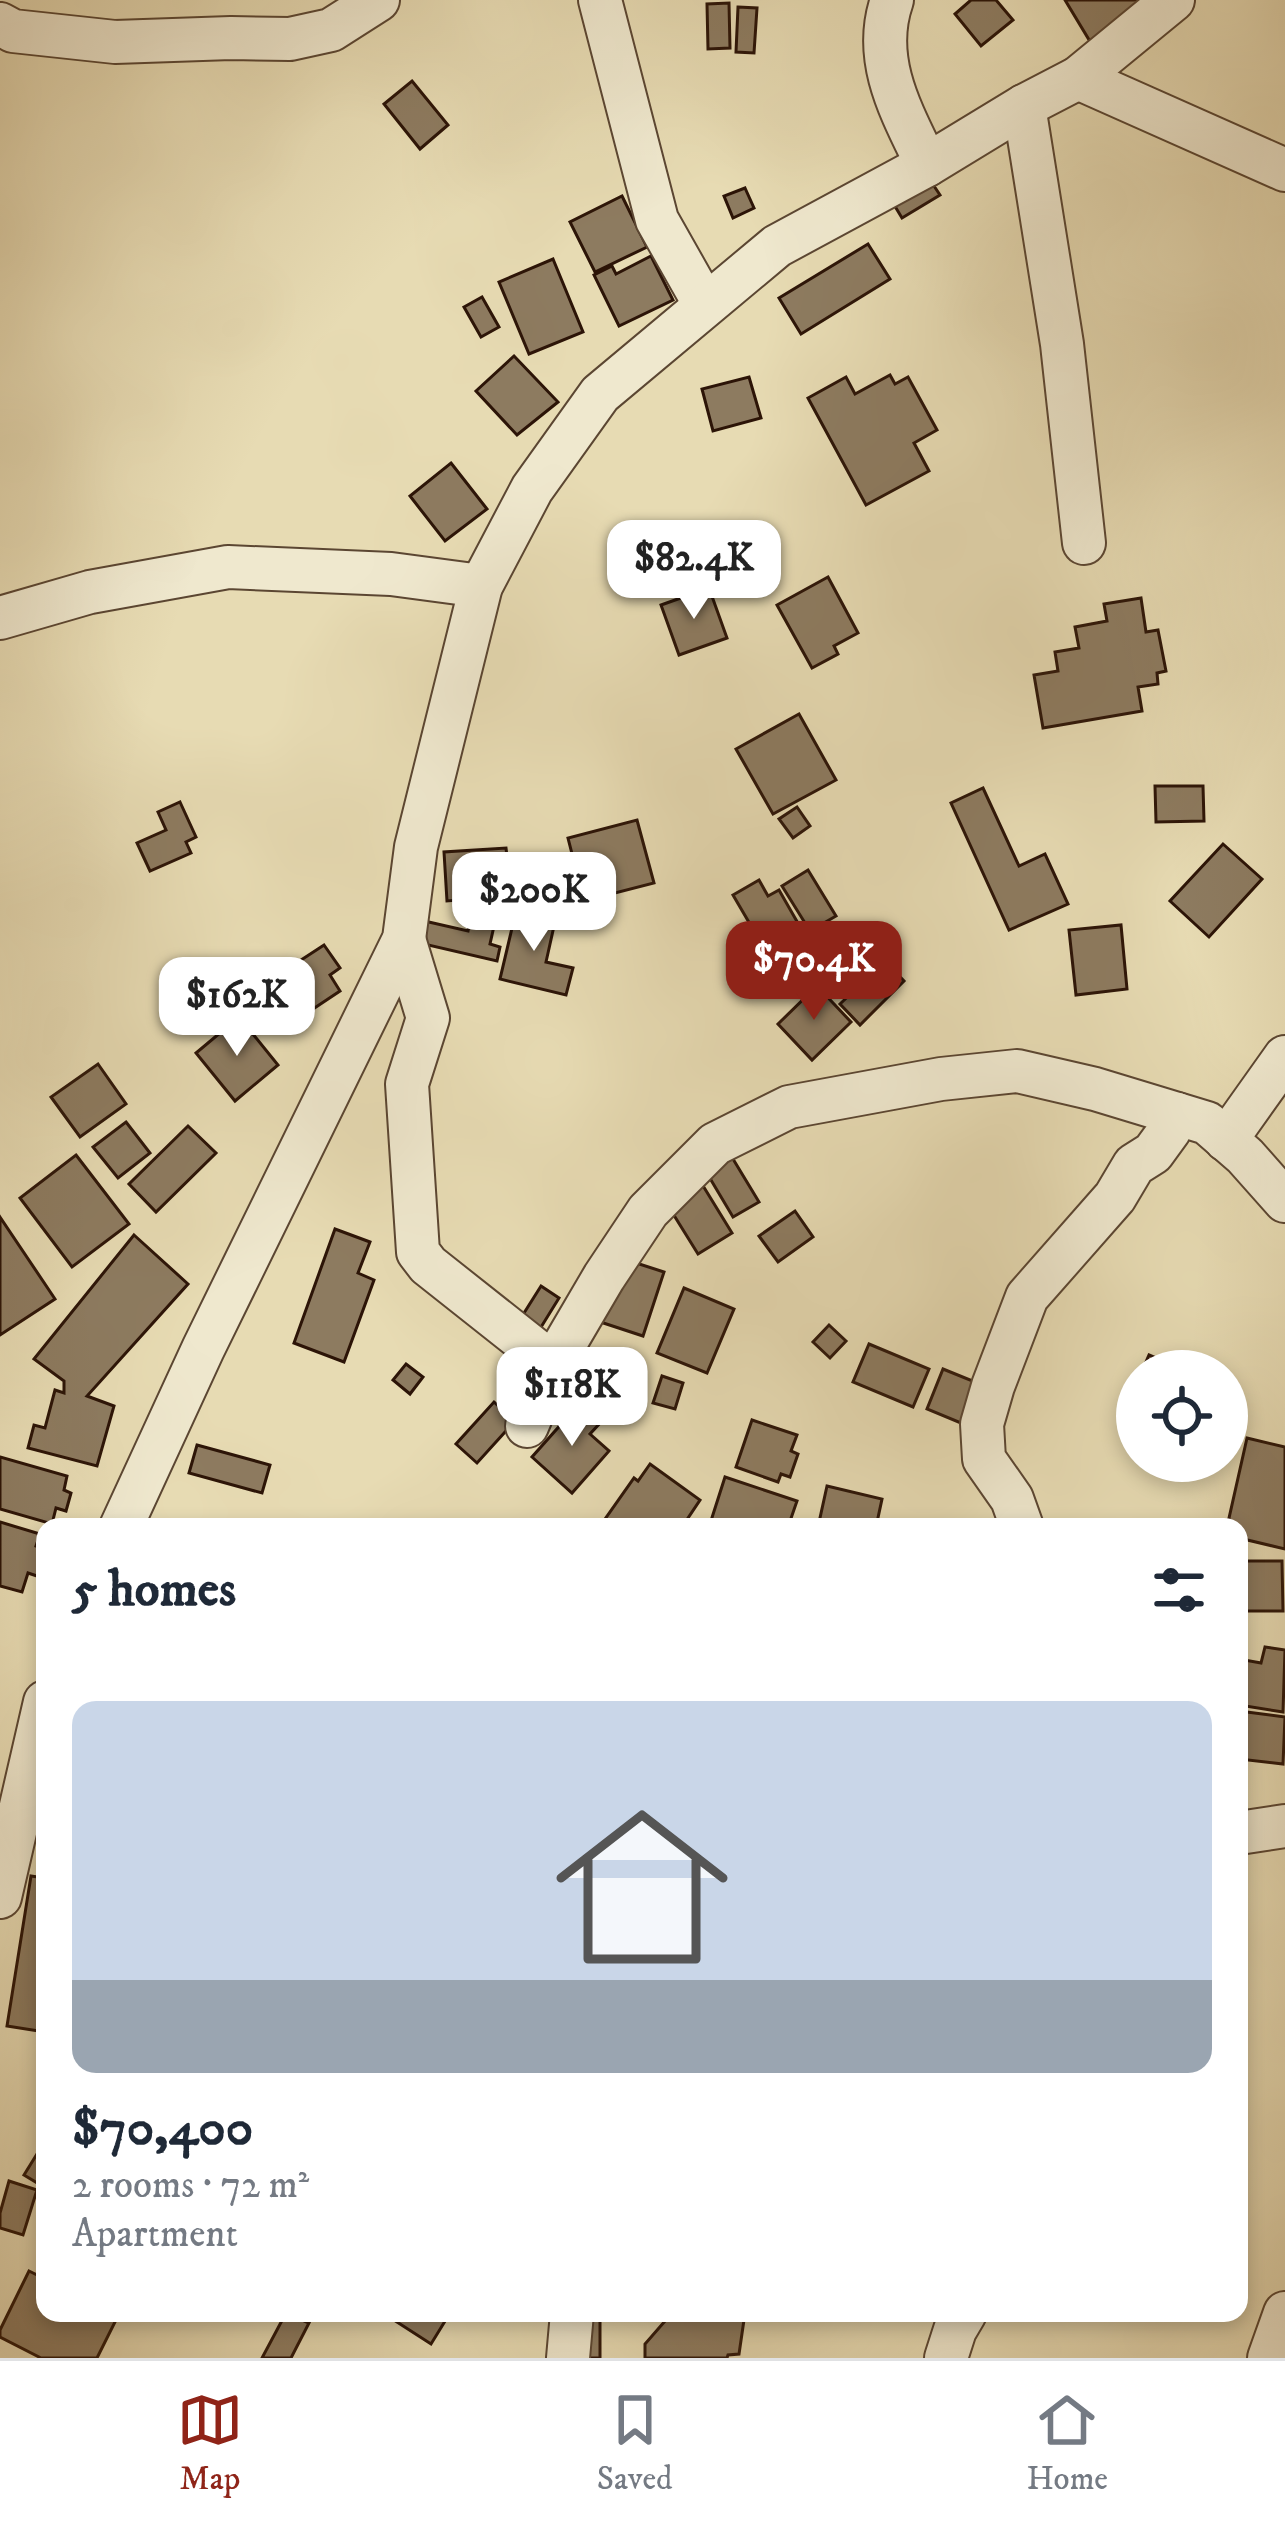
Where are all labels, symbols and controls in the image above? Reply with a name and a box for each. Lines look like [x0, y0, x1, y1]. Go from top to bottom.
pin: $82.4K [596, 520, 792, 622]
text: $82.4K [634, 534, 754, 583]
pin: $200K [450, 852, 618, 954]
text: $200K [479, 866, 589, 915]
pin: $70.4K [716, 921, 912, 1023]
text: $70.4K [753, 935, 875, 984]
pin: $162K [153, 957, 321, 1059]
text: $162K [186, 971, 288, 1020]
pin: $118K [488, 1347, 656, 1449]
map controls [1116, 1350, 1248, 1482]
button: locate [1116, 1350, 1248, 1482]
text: $118K [524, 1361, 620, 1410]
icon: filters [1146, 1557, 1212, 1623]
text: 5 homes [72, 1558, 236, 1622]
icon: home [534, 1779, 750, 1995]
text: $70,400 [72, 2097, 253, 2161]
text: 2 rooms · 72 m² [72, 2161, 309, 2210]
text: Apartment [72, 2210, 238, 2259]
tab: Map [177, 2387, 243, 2500]
tab: Saved [597, 2387, 673, 2500]
tab: Home [1026, 2387, 1108, 2500]

